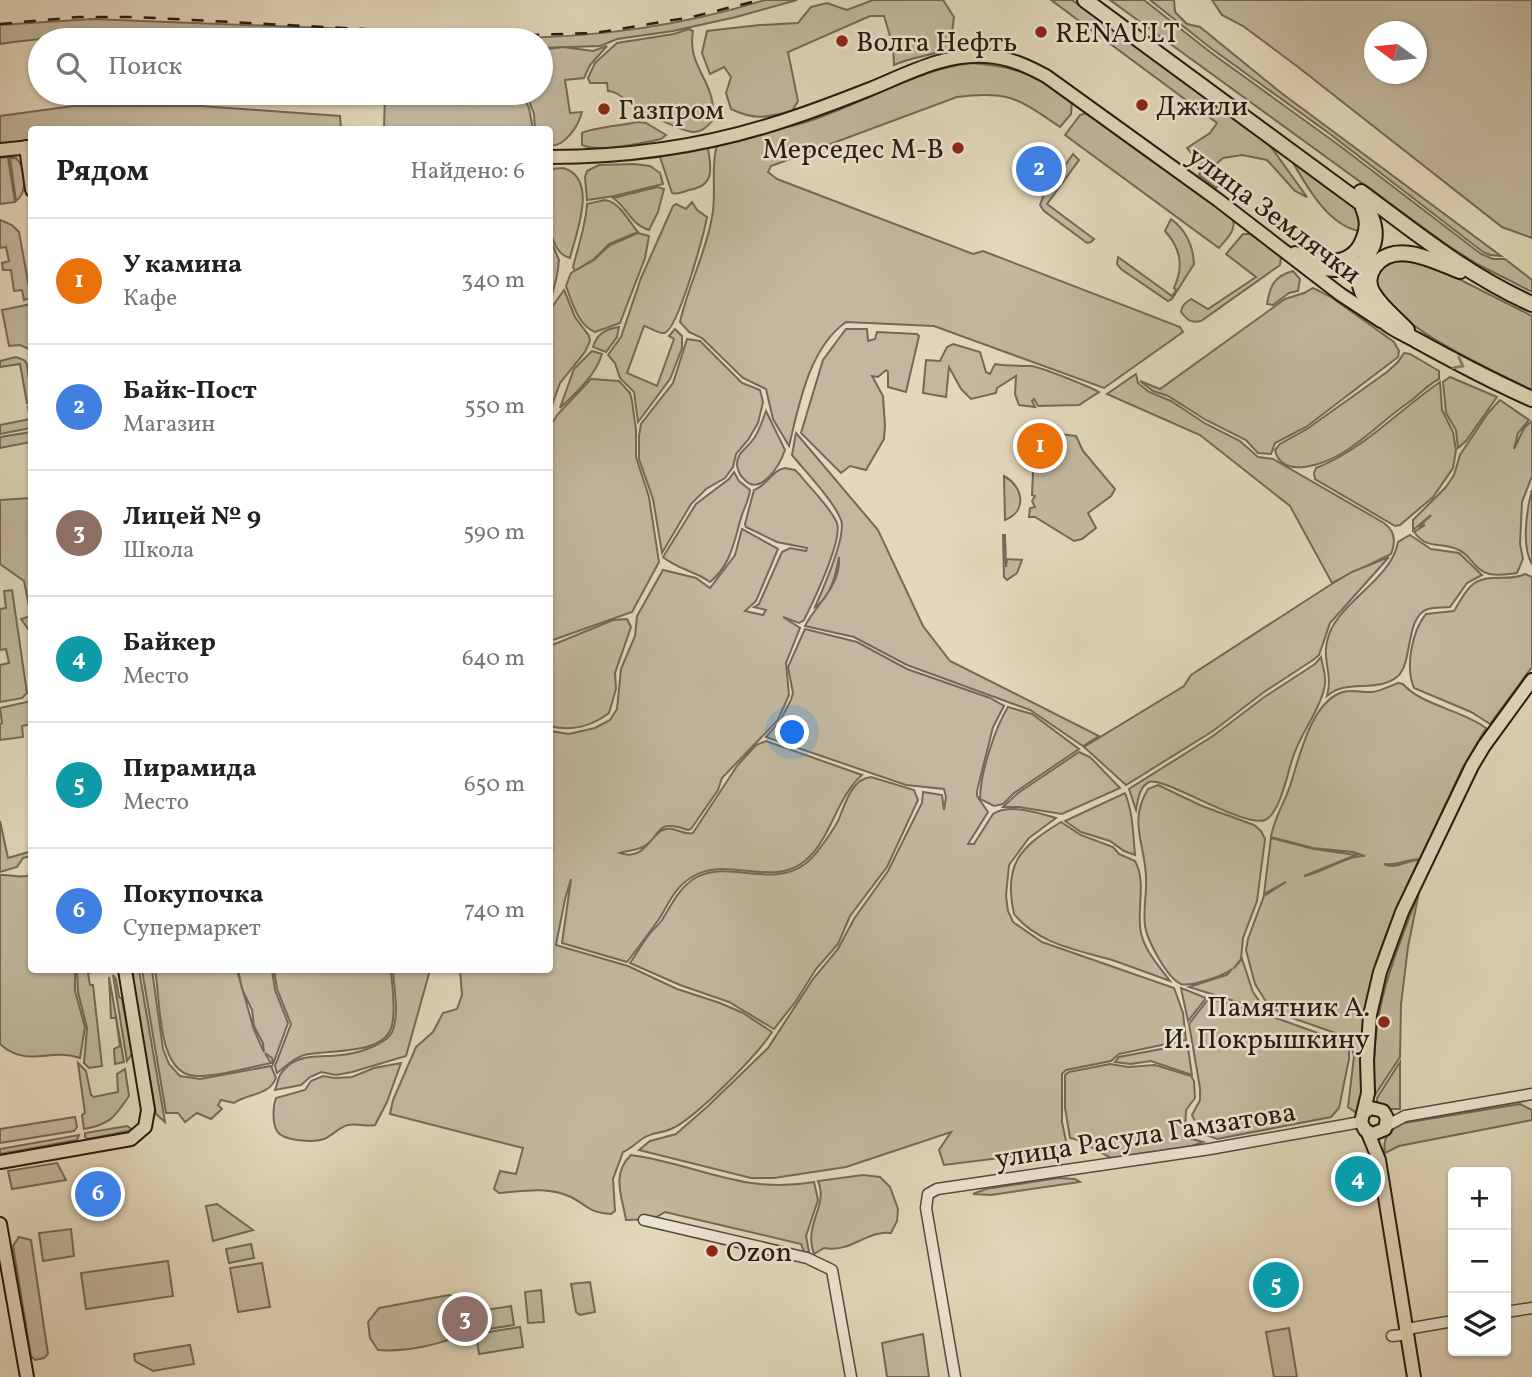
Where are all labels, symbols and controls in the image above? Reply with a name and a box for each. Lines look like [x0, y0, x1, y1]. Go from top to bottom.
place label: RENAULT [1055, 15, 1180, 54]
north arrow [1364, 21, 1427, 84]
place label: Волга Нефть [856, 24, 1017, 63]
marker: RENAULT [1033, 24, 1049, 40]
search box [28, 28, 553, 105]
marker: Волга Нефть [834, 33, 850, 49]
icon: search [52, 48, 90, 86]
text: Поиск [108, 49, 182, 85]
place label: Джили [1156, 88, 1248, 127]
place label: Газпром [618, 92, 724, 131]
marker: Джили [1134, 97, 1150, 113]
marker: Газпром [596, 101, 612, 117]
place label: Мерседес M-B [762, 131, 944, 170]
street label: улица Землячки [1178, 138, 1369, 294]
marker: Мерседес M-B [950, 140, 966, 156]
pin: 2 [1016, 143, 1062, 195]
text: Рядом [56, 151, 149, 193]
text: Найдено: 6 [410, 156, 525, 188]
text: У камина [123, 247, 242, 283]
text: 1 [74, 265, 84, 297]
text: 340 m [461, 265, 525, 297]
text: Кафе [123, 283, 177, 315]
one-way arrow [1452, 355, 1464, 369]
text: Байк-Пост [123, 373, 257, 409]
text: 2 [73, 391, 85, 423]
text: 550 m [465, 391, 525, 423]
text: Магазин [123, 409, 215, 441]
pin: 1 [1017, 420, 1063, 472]
text: Лицей № 9 [123, 499, 261, 535]
text: 3 [73, 517, 85, 549]
text: 590 m [463, 517, 525, 549]
text: Школа [123, 535, 194, 567]
text: Байкер [123, 625, 216, 661]
text: 4 [72, 643, 86, 675]
text: 640 m [462, 643, 525, 675]
text: Место [123, 661, 189, 693]
your location [775, 715, 809, 749]
text: Пирамида [123, 751, 257, 787]
text: 5 [73, 769, 85, 801]
text: 650 m [464, 769, 525, 801]
text: Место [123, 787, 189, 819]
text: Покупочка [123, 877, 264, 913]
text: 6 [73, 895, 85, 927]
text: 740 m [464, 895, 525, 927]
text: Супермаркет [123, 913, 261, 945]
place label: Памятник А. И. Покрышкину [1163, 989, 1370, 1060]
marker: Памятник А. И. Покрышкину [1376, 1014, 1392, 1030]
street label: улица Расула Гамзатова [992, 1093, 1299, 1180]
pin: 4 [1335, 1153, 1381, 1205]
map controls [1448, 1167, 1511, 1356]
button: + [1448, 1167, 1511, 1230]
pin: 6 [75, 1168, 121, 1220]
button: − [1448, 1230, 1511, 1293]
place label: Ozon [726, 1234, 792, 1273]
marker: Ozon [704, 1243, 720, 1259]
pin: 5 [1253, 1259, 1299, 1311]
pin: 3 [442, 1293, 488, 1345]
button: layers [1448, 1293, 1511, 1356]

